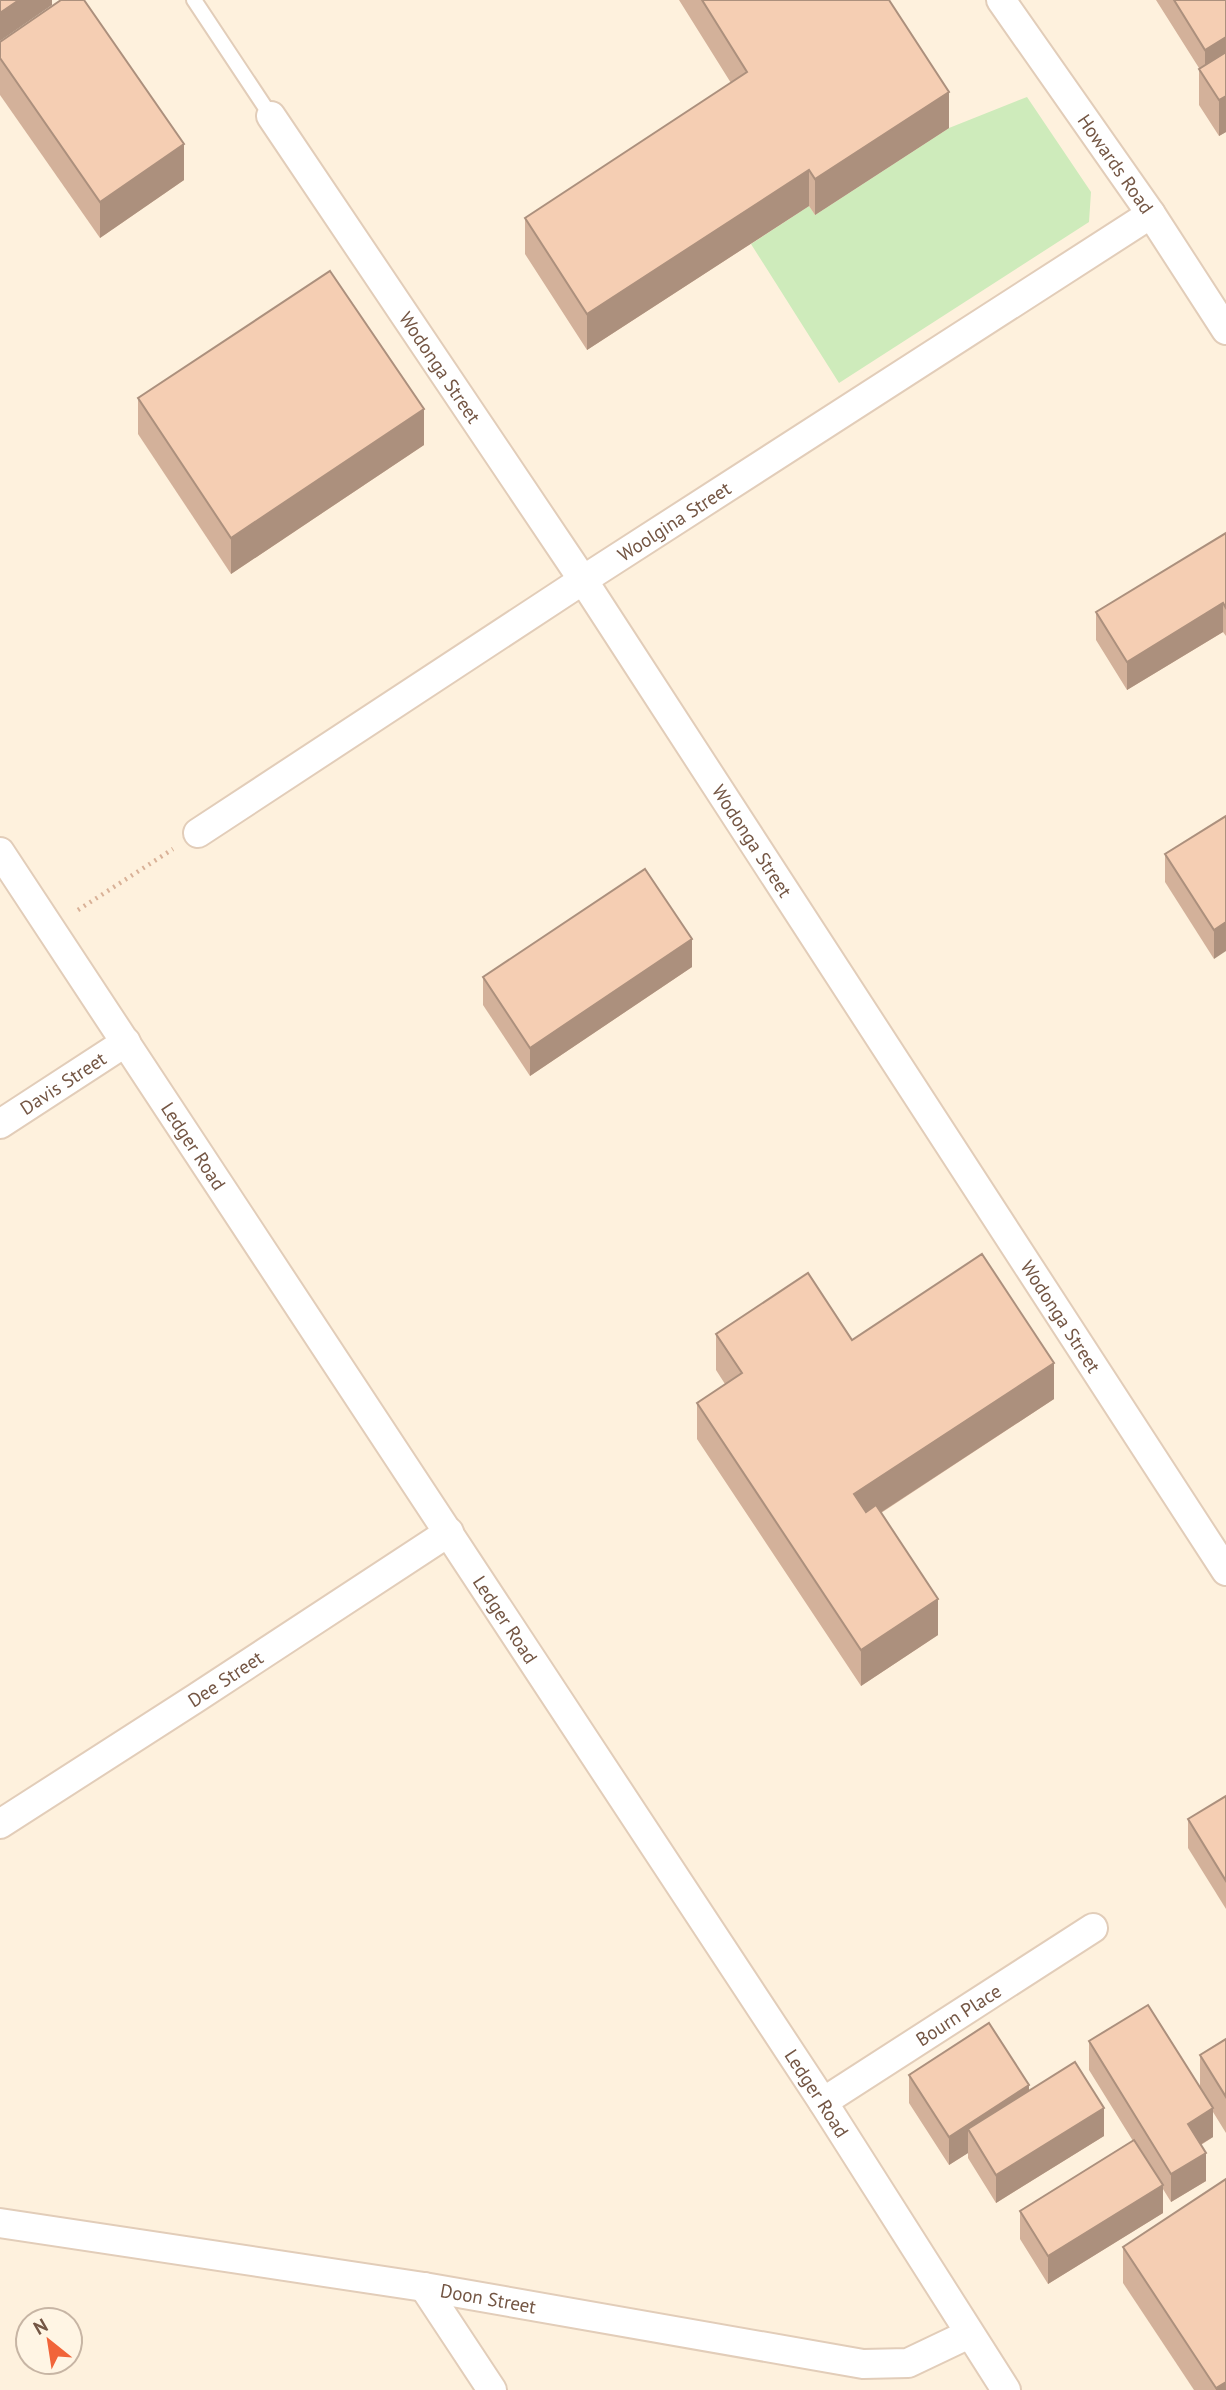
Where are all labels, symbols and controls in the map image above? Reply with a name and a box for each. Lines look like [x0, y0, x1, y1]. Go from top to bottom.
street label: Howards Road [1073, 109, 1159, 218]
street label: Wodonga Street [394, 307, 486, 428]
street label: Woolgina Street [613, 476, 736, 567]
street label: Wodonga Street [707, 780, 798, 902]
street label: Davis Street [15, 1046, 111, 1120]
street label: Ledger Road [156, 1098, 231, 1194]
street label: Wodonga Street [1016, 1256, 1106, 1378]
street label: Ledger Road [468, 1571, 543, 1668]
street label: Dee Street [183, 1645, 268, 1712]
street label: Bourn Place [911, 1978, 1006, 2051]
street label: Ledger Road [780, 2045, 854, 2142]
street label: Doon Street [438, 2278, 539, 2319]
north arrow [14, 2306, 84, 2376]
text: N [29, 2313, 52, 2340]

